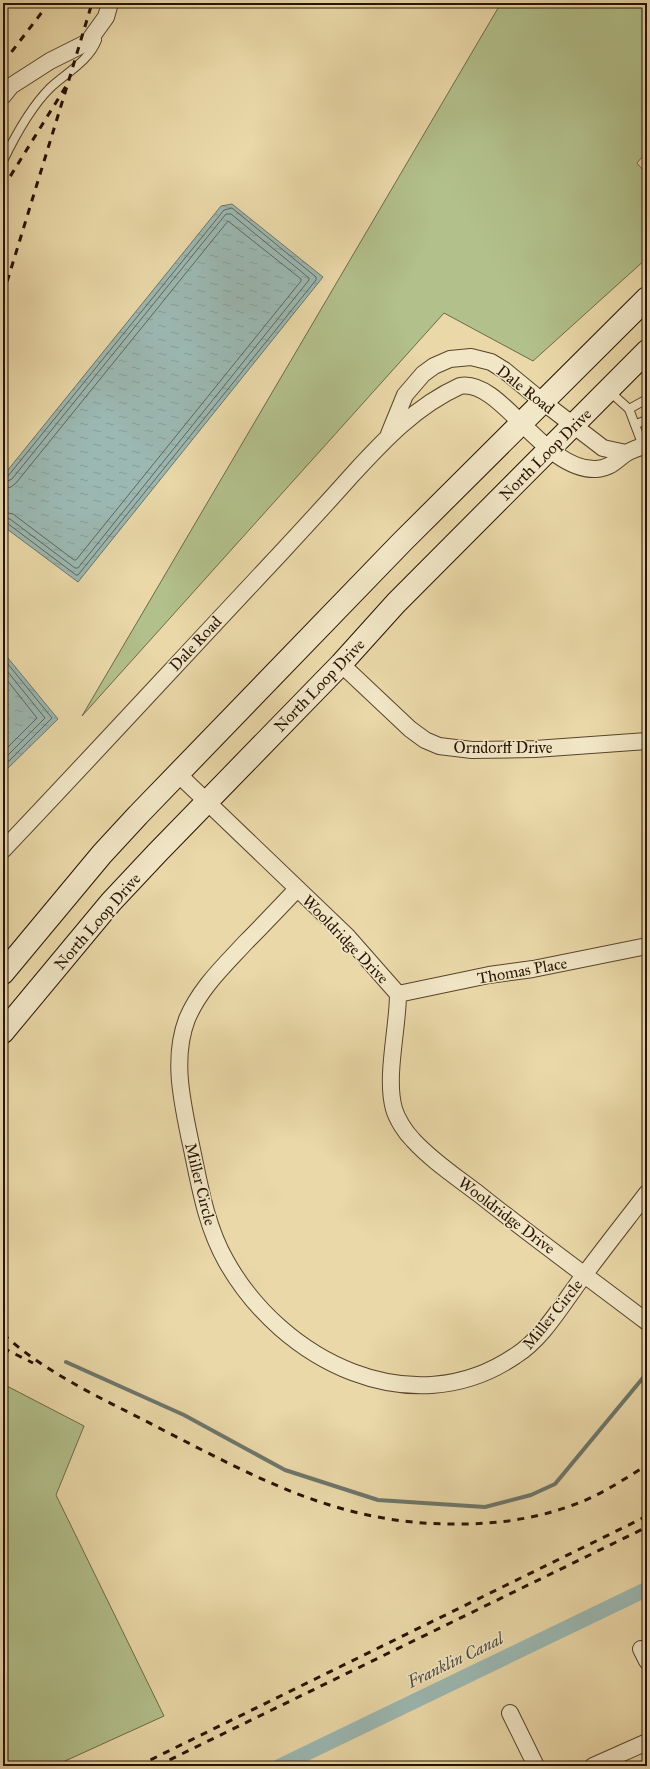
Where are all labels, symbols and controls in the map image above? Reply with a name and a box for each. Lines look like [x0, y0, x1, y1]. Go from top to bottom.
street label: Dale Road [493, 361, 558, 418]
street label: North Loop Drive [495, 404, 595, 504]
street label: Dale Road [165, 612, 225, 675]
street label: North Loop Drive [270, 635, 369, 736]
street label: Orndorff Drive [453, 738, 553, 757]
street label: North Loop Drive [50, 869, 145, 974]
street label: Wooldridge Drive [298, 891, 393, 989]
street label: Thomas Place [476, 953, 569, 988]
street label: Miller Circle [181, 1141, 220, 1228]
street label: Wooldridge Drive [454, 1173, 559, 1259]
street label: Miller Circle [518, 1275, 587, 1353]
water label: Franklin Canal [403, 1627, 508, 1693]

